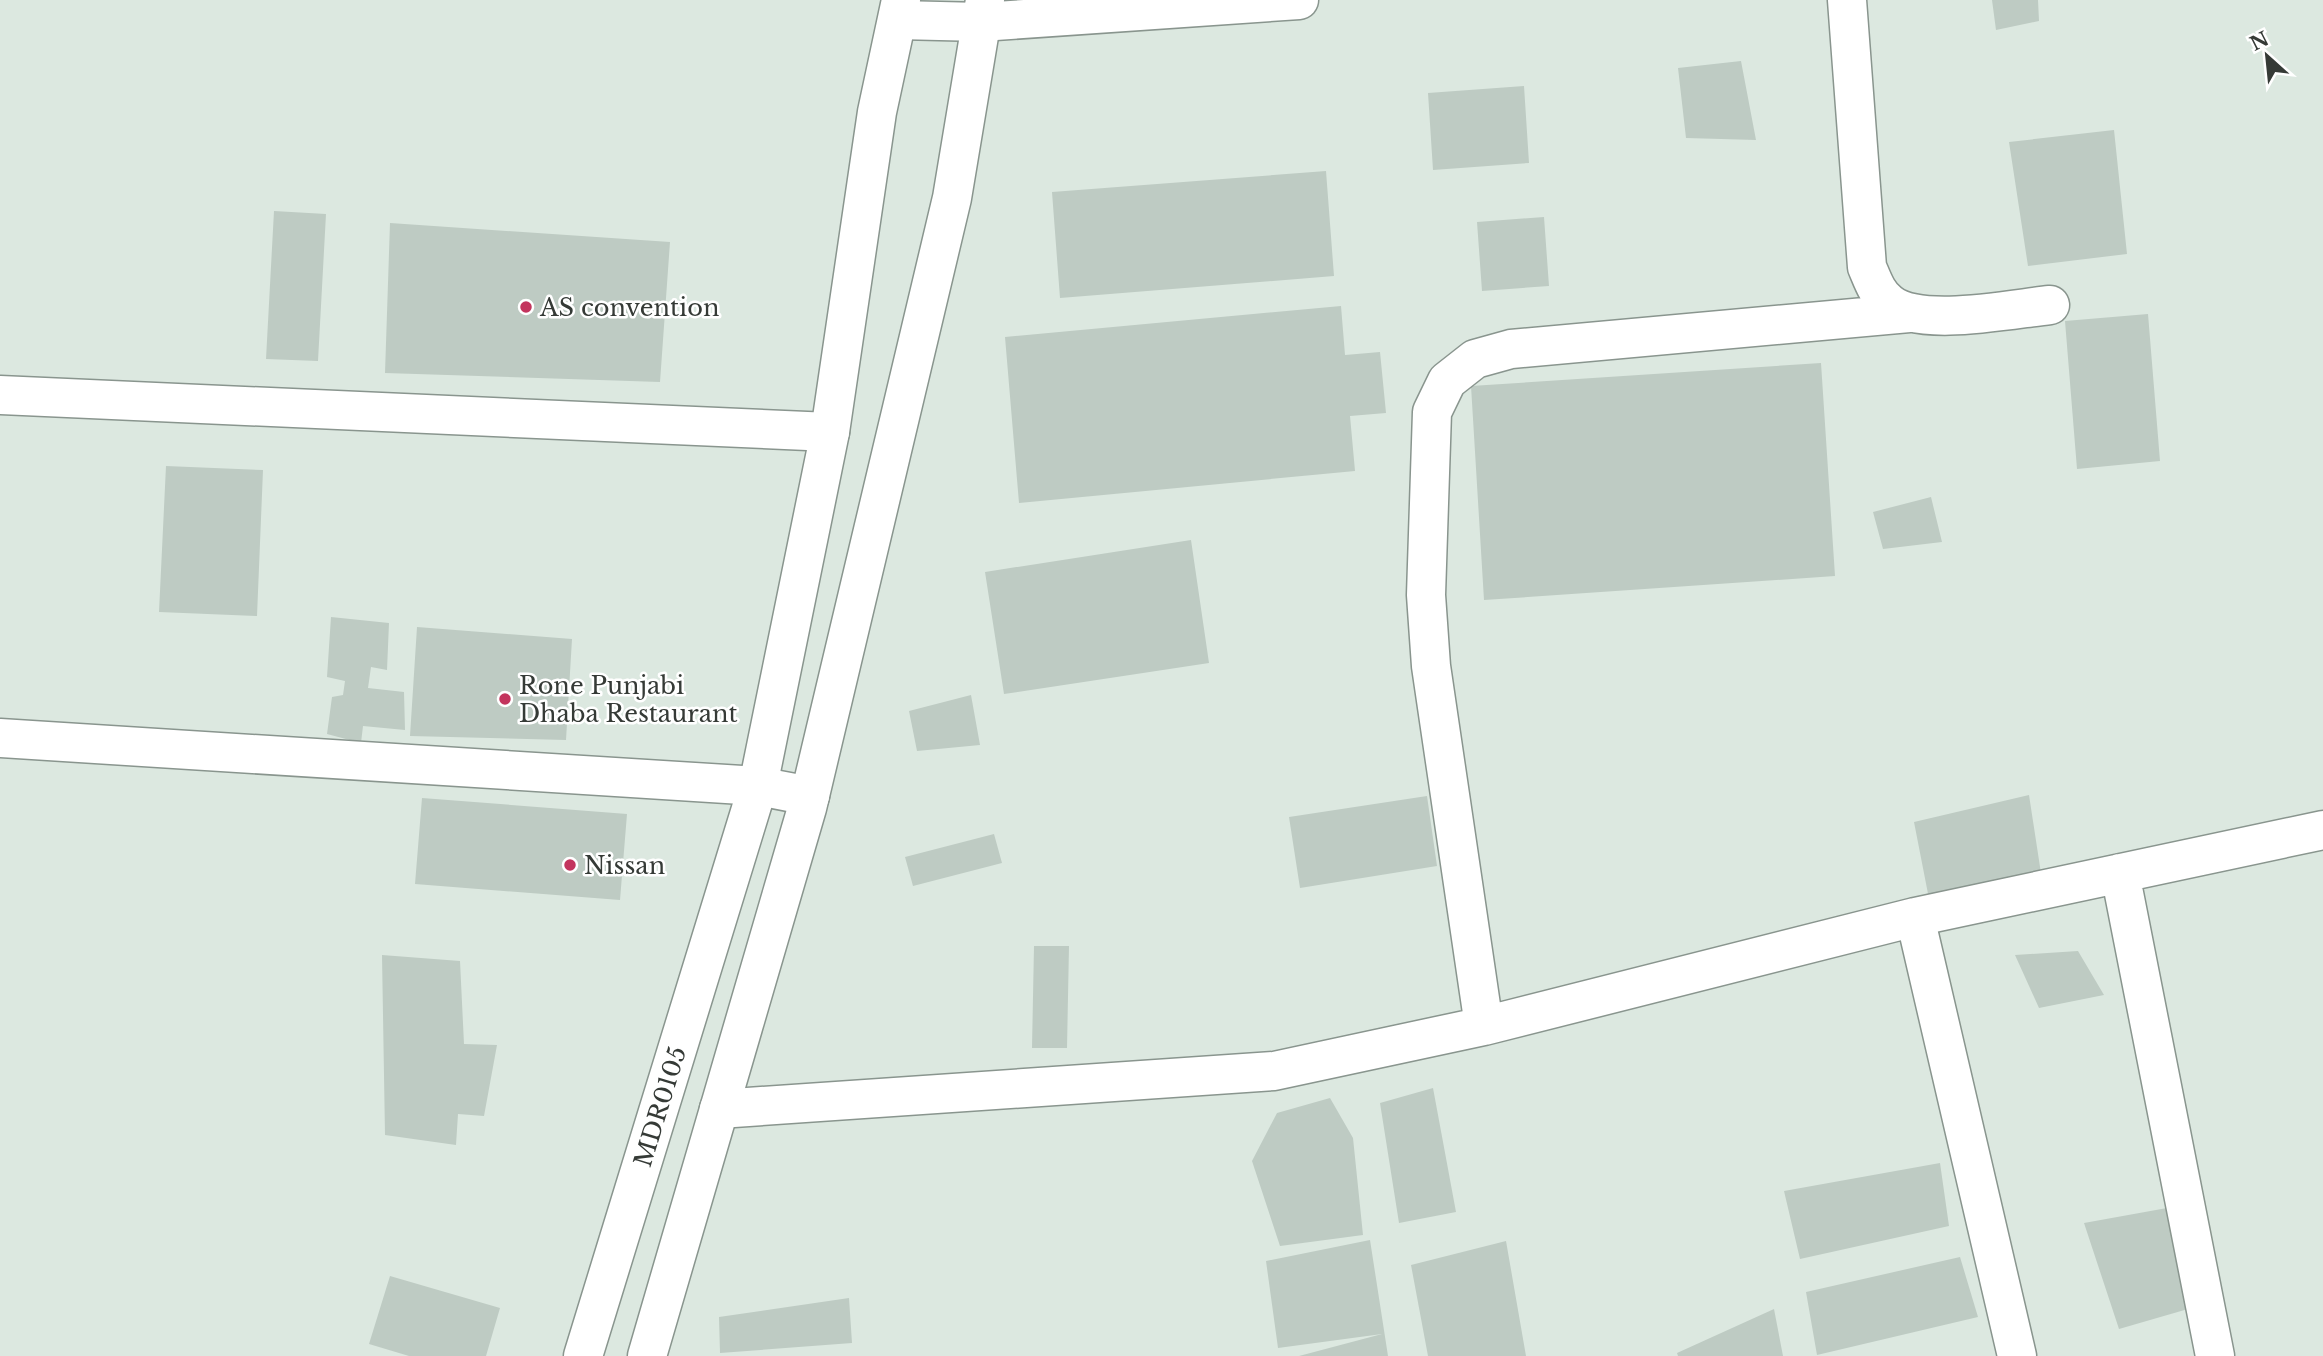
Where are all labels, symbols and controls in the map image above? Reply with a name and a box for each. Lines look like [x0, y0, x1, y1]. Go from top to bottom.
north arrow [2232, 21, 2302, 91]
text: N [2246, 27, 2273, 56]
place label: AS convention [539, 293, 719, 322]
marker: AS convention [518, 299, 534, 315]
place label: Rone Punjabi Dhaba Restaurant [519, 671, 738, 728]
marker: Rone Punjabi Dhaba Restaurant [497, 691, 513, 707]
place label: Nissan [584, 851, 665, 880]
marker: Nissan [562, 857, 578, 873]
street label: MDR0105 [627, 1043, 692, 1170]

